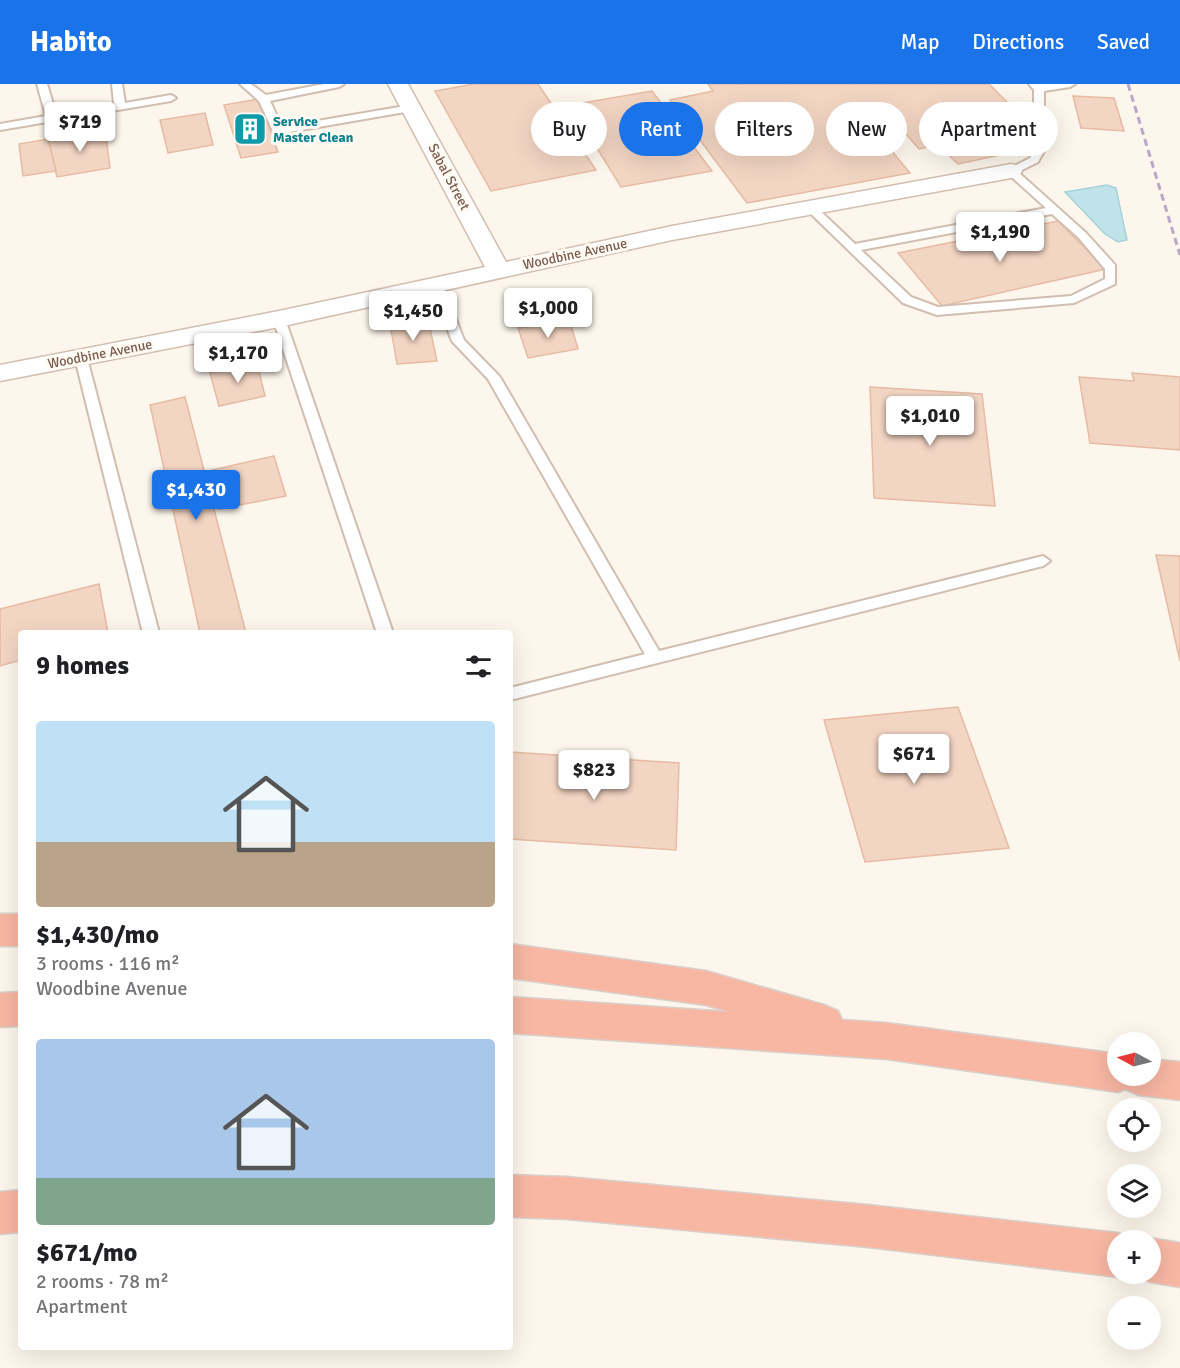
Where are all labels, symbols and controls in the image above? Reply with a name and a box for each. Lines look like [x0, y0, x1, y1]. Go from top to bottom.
text: Habito [30, 25, 112, 59]
text: Map [901, 29, 939, 55]
text: Directions [972, 29, 1064, 55]
text: Saved [1097, 29, 1150, 55]
pin: $719 [44, 102, 116, 153]
chip: Buy [531, 102, 607, 156]
chip: Rent [619, 102, 703, 156]
chip: Filters [715, 102, 814, 156]
chip: New [826, 102, 907, 156]
chip: Apartment [919, 102, 1058, 156]
text: $719 [58, 109, 102, 134]
building icon: Service Master Clean [232, 111, 268, 147]
place label: Service Master Clean [273, 113, 354, 146]
street label: Sabal Street [424, 141, 474, 213]
pin: $1,190 [951, 212, 1049, 263]
text: $1,190 [970, 219, 1030, 244]
street label: Woodbine Avenue [521, 235, 629, 273]
pin: $1,000 [499, 288, 597, 339]
pin: $1,450 [364, 291, 462, 342]
text: $1,000 [518, 295, 578, 320]
text: $1,450 [383, 298, 443, 323]
pin: $1,170 [189, 333, 287, 384]
street label: Woodbine Avenue [46, 336, 154, 372]
text: $1,170 [208, 340, 268, 365]
pin: $1,010 [881, 396, 979, 447]
text: $1,010 [900, 403, 960, 428]
pin: $1,430 [147, 470, 245, 521]
text: $1,430 [166, 477, 226, 502]
text: 9 homes [36, 650, 129, 682]
icon: filters [462, 650, 495, 683]
pin: $671 [878, 734, 950, 785]
text: $671 [892, 741, 936, 766]
pin: $823 [558, 750, 630, 801]
text: $823 [572, 757, 616, 782]
icon: home [212, 760, 320, 868]
text: $1,430/mo [36, 919, 159, 951]
text: 3 rooms · 116 m² [36, 951, 180, 976]
text: Woodbine Avenue [36, 976, 187, 1001]
north arrow [1107, 1032, 1161, 1086]
map controls [1107, 1032, 1161, 1350]
icon: home [212, 1078, 320, 1186]
button: locate [1107, 1098, 1161, 1152]
button: layers [1107, 1164, 1161, 1218]
button: + [1107, 1230, 1161, 1284]
text: $671/mo [36, 1237, 137, 1269]
text: 2 rooms · 78 m² [36, 1269, 169, 1294]
text: Apartment [36, 1294, 128, 1319]
button: − [1107, 1296, 1161, 1350]

